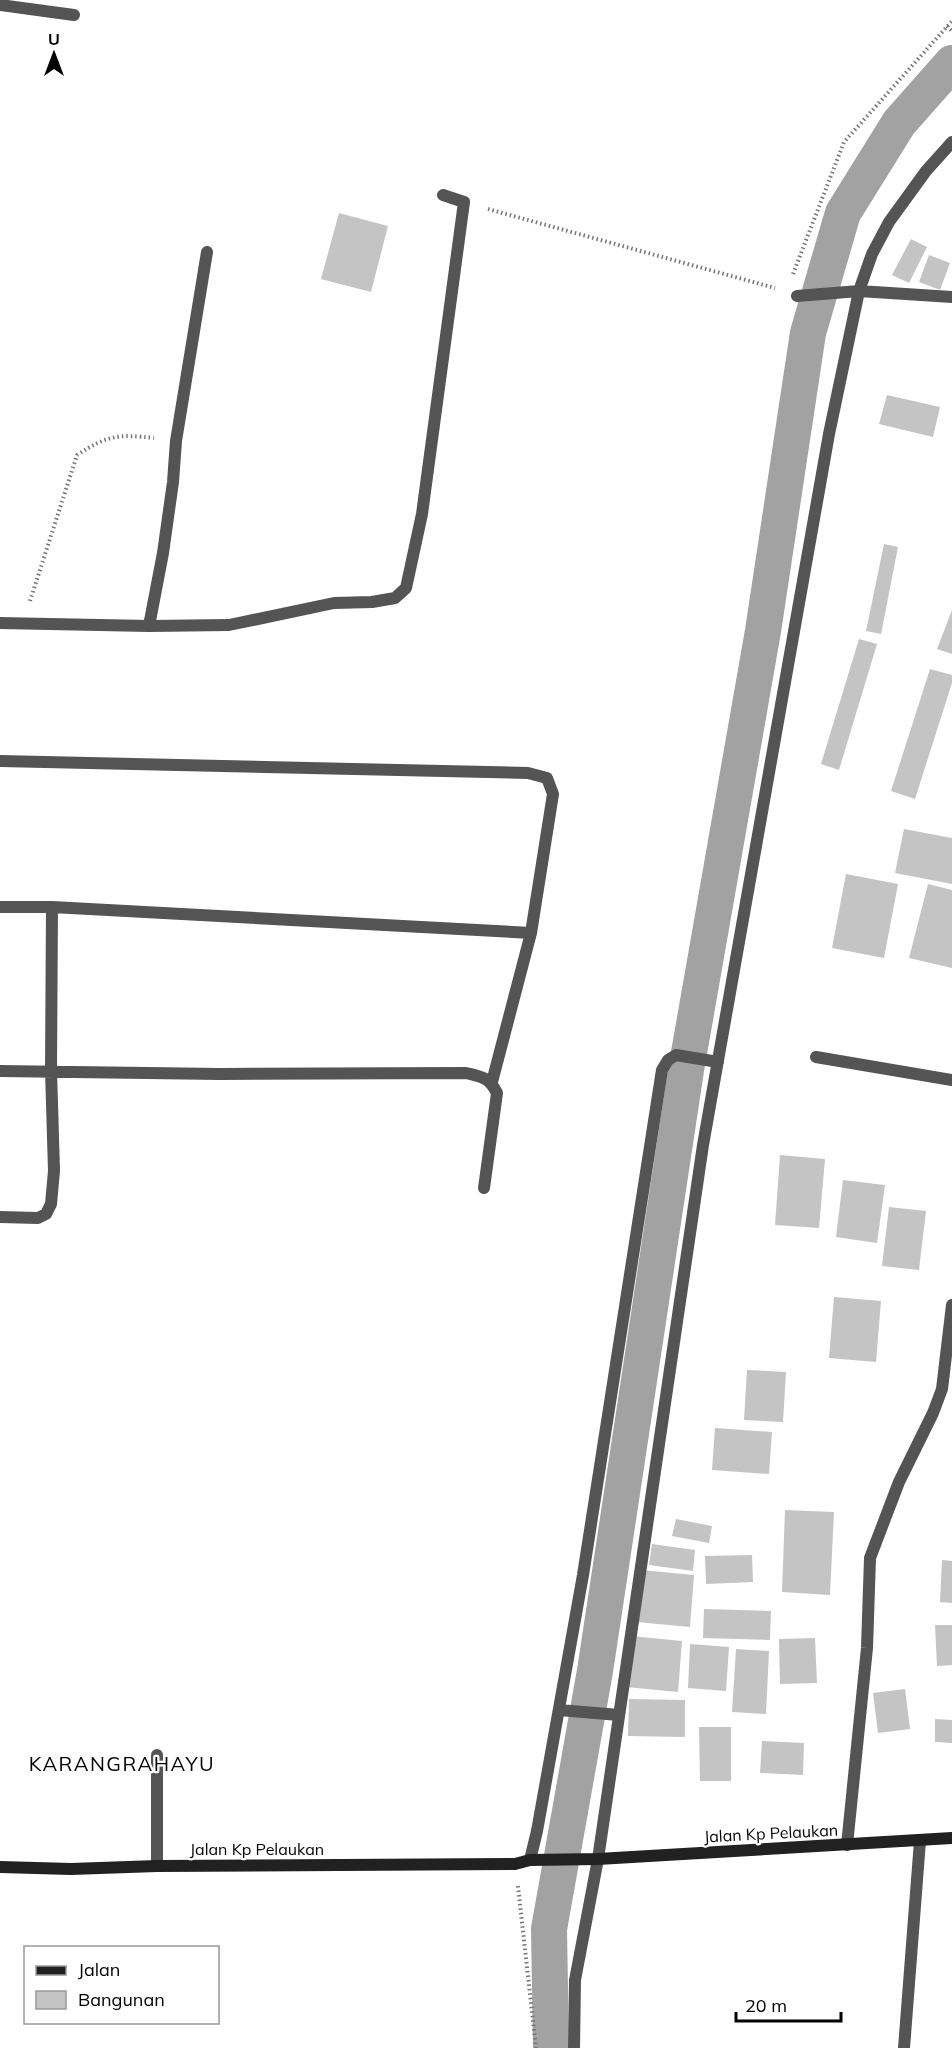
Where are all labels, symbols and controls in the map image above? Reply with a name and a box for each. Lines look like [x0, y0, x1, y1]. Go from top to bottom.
north arrow [24, 24, 84, 84]
text: U [48, 29, 60, 49]
district label: KARANGRAHAYU [29, 1751, 215, 1776]
street label: Jalan Kp Pelaukan [703, 1819, 839, 1847]
street label: Jalan Kp Pelaukan [190, 1839, 324, 1859]
legend [24, 1946, 219, 2024]
text: Jalan [78, 1958, 120, 1981]
scale bar [736, 1985, 841, 2023]
text: Bangunan [78, 1988, 165, 2011]
text: 20 m [745, 1994, 787, 2017]

